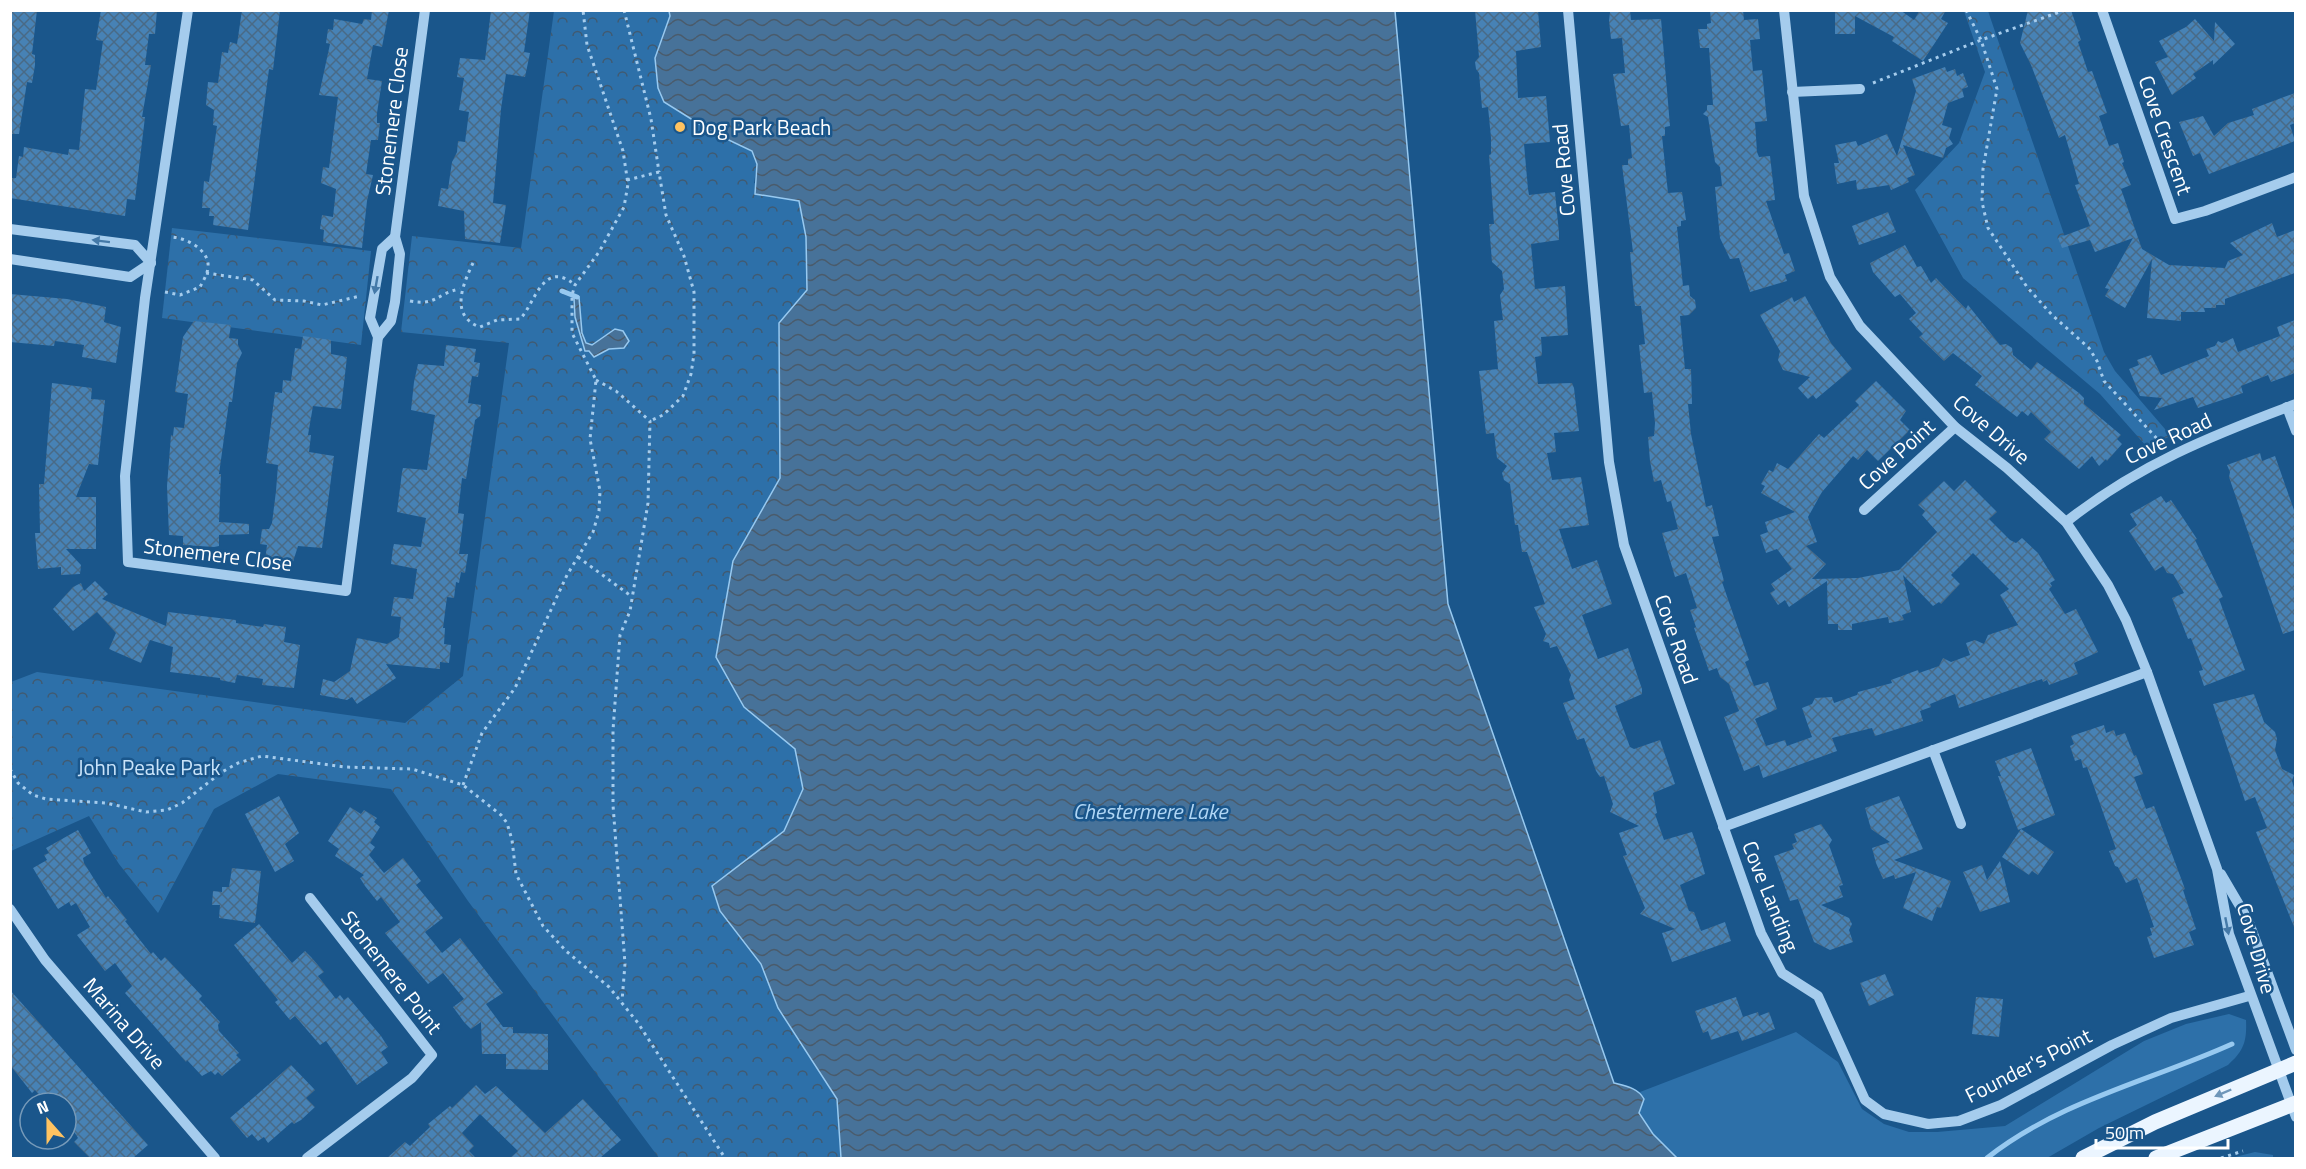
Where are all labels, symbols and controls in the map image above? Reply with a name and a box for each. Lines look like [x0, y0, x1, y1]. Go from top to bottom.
street label: Stonemere Close [366, 45, 416, 197]
street label: Cove Crescent [2131, 71, 2202, 200]
place label: Dog Park Beach [692, 111, 831, 143]
marker: Dog Park Beach [673, 120, 687, 134]
street label: Cove Road [1543, 122, 1583, 218]
one-way arrow [91, 236, 110, 245]
one-way arrow [371, 275, 380, 294]
street label: Cove Drive [1946, 386, 2038, 472]
street label: Cove Road [2119, 404, 2217, 472]
street label: Cove Point [1850, 410, 1942, 497]
street label: Stonemere Close [142, 529, 294, 579]
street label: Cove Road [1647, 590, 1707, 688]
park label: John Peake Park [78, 751, 220, 783]
water label: Chestermere Lake [1073, 794, 1229, 828]
street label: Cove Landing [1734, 836, 1808, 956]
street label: Cove Drive [2229, 899, 2285, 997]
street label: Stonemere Point [334, 904, 451, 1041]
one-way arrow [2223, 917, 2232, 936]
street label: Marina Drive [76, 970, 174, 1076]
street label: Founder's Point [1959, 1019, 2098, 1111]
one-way arrow [2214, 1088, 2232, 1098]
north arrow [18, 1091, 78, 1151]
text: N [33, 1094, 52, 1120]
scale bar [2096, 1112, 2228, 1150]
text: 50 m [2105, 1119, 2144, 1146]

